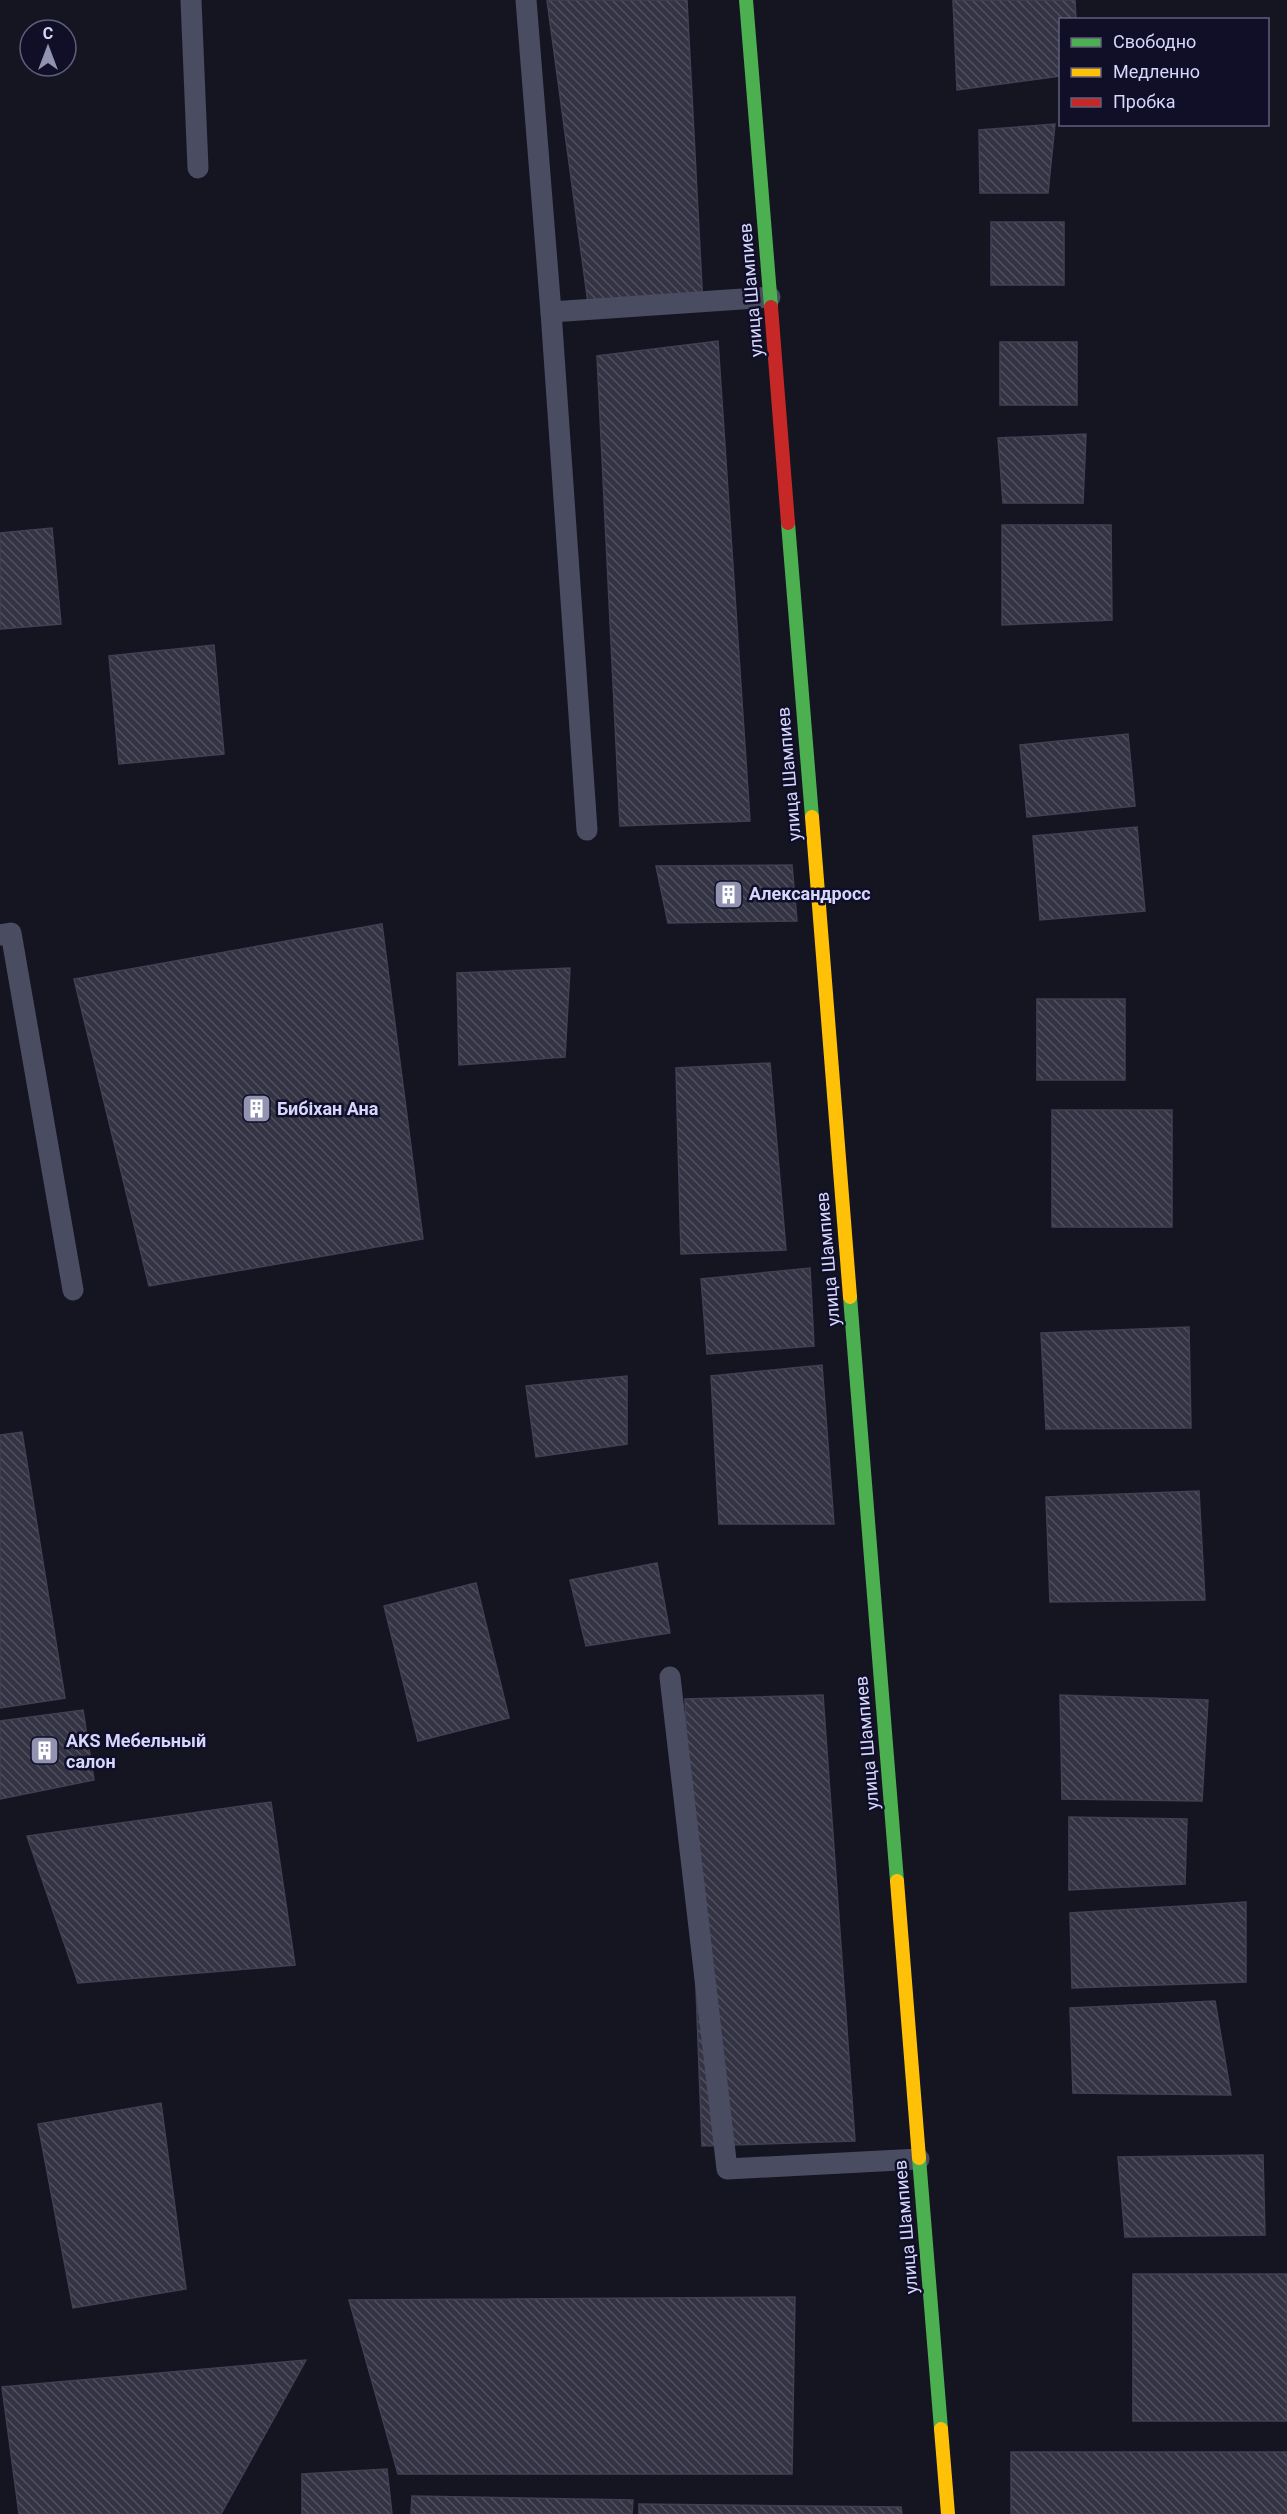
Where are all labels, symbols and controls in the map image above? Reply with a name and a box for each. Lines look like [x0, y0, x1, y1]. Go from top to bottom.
north arrow [18, 18, 78, 78]
legend [1059, 18, 1269, 126]
text: С [43, 24, 53, 43]
text: Свободно [1113, 31, 1196, 52]
text: Медленно [1113, 61, 1200, 82]
text: Пробка [1113, 91, 1176, 112]
street label: улица Шампиев [734, 222, 767, 358]
street label: улица Шампиев [772, 706, 805, 842]
building icon: Александросс [712, 878, 744, 910]
place label: Александросс [749, 883, 871, 904]
building icon: Бибіхан Ана [240, 1093, 272, 1125]
place label: Бибіхан Ана [277, 1098, 379, 1119]
street label: улица Шампиев [811, 1191, 844, 1327]
street label: улица Шампиев [850, 1675, 883, 1811]
place label: AKS Мебельный салон [66, 1730, 206, 1772]
building icon: AKS Мебельный салон [29, 1735, 61, 1767]
street label: улица Шампиев [889, 2159, 922, 2295]

